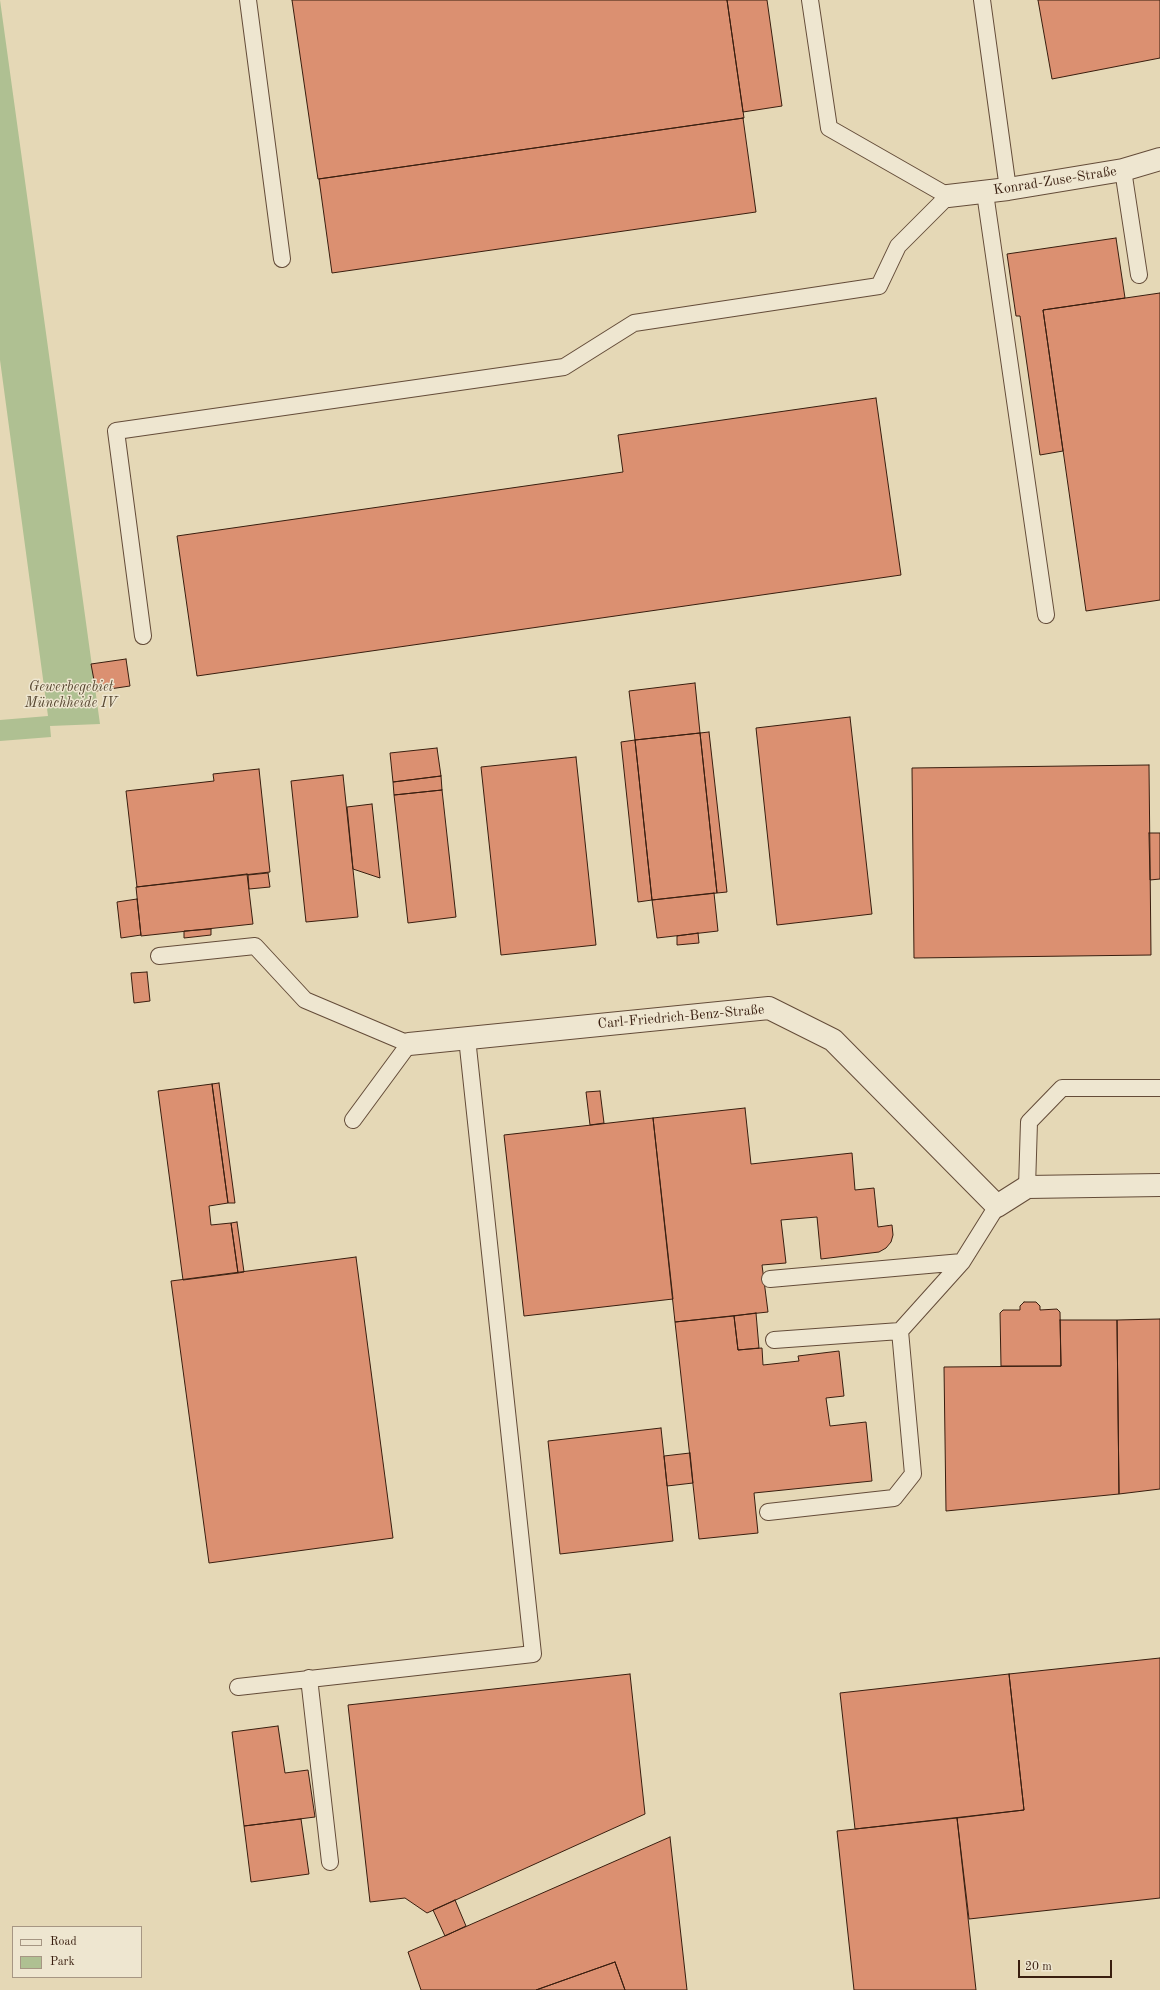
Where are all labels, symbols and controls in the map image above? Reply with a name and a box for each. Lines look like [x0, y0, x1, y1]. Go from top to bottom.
street label: Konrad-Zuse-Straße [992, 163, 1118, 199]
park label: Gewerbegebiet Münchheide IV [25, 679, 117, 712]
street label: Carl-Friedrich-Benz-Straße [597, 1001, 765, 1033]
legend [12, 1926, 142, 1978]
text: Road [50, 1936, 77, 1948]
scale bar [1020, 1952, 1114, 1978]
text: Park [50, 1956, 75, 1968]
text: 20 m [1025, 1961, 1052, 1973]

